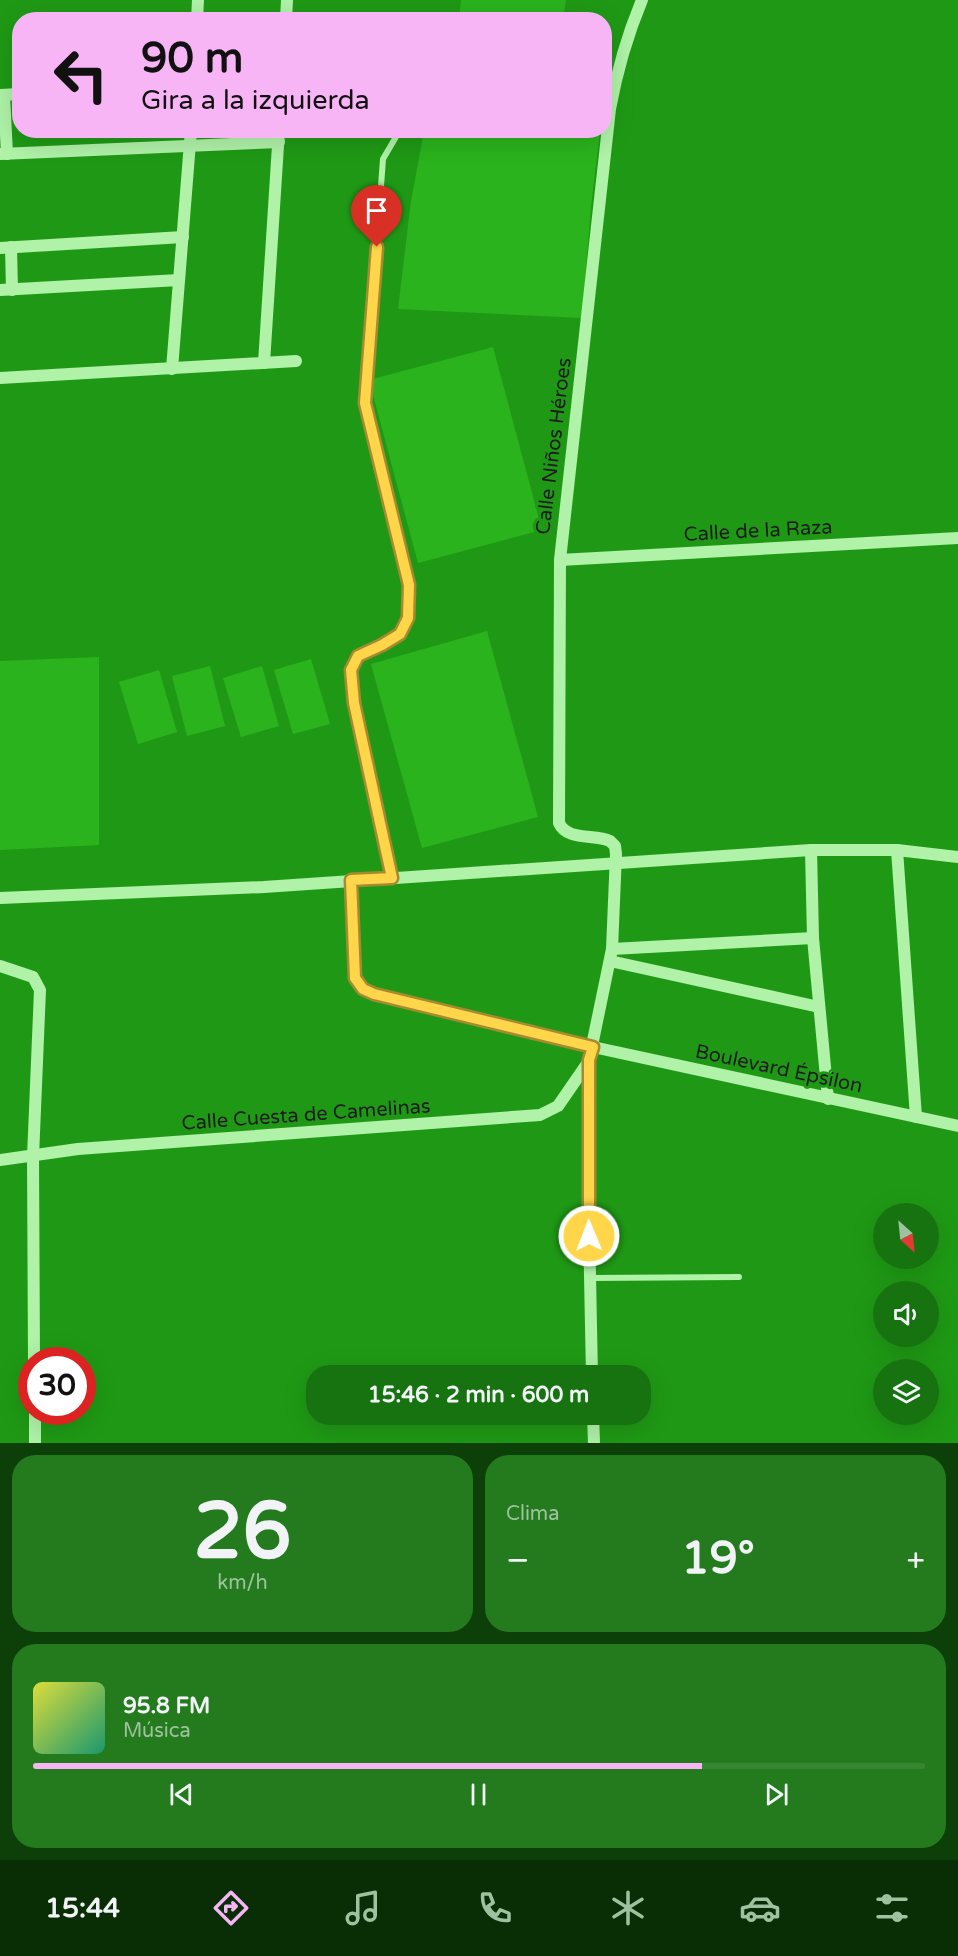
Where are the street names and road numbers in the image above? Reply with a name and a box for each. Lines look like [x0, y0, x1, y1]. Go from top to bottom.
street label: Calle Niños Héroes [531, 356, 577, 536]
street label: Calle de la Raza [683, 515, 833, 547]
street label: Boulevard Épsilon [693, 1039, 865, 1098]
street label: Calle Cuesta de Camelinas [181, 1094, 431, 1136]

